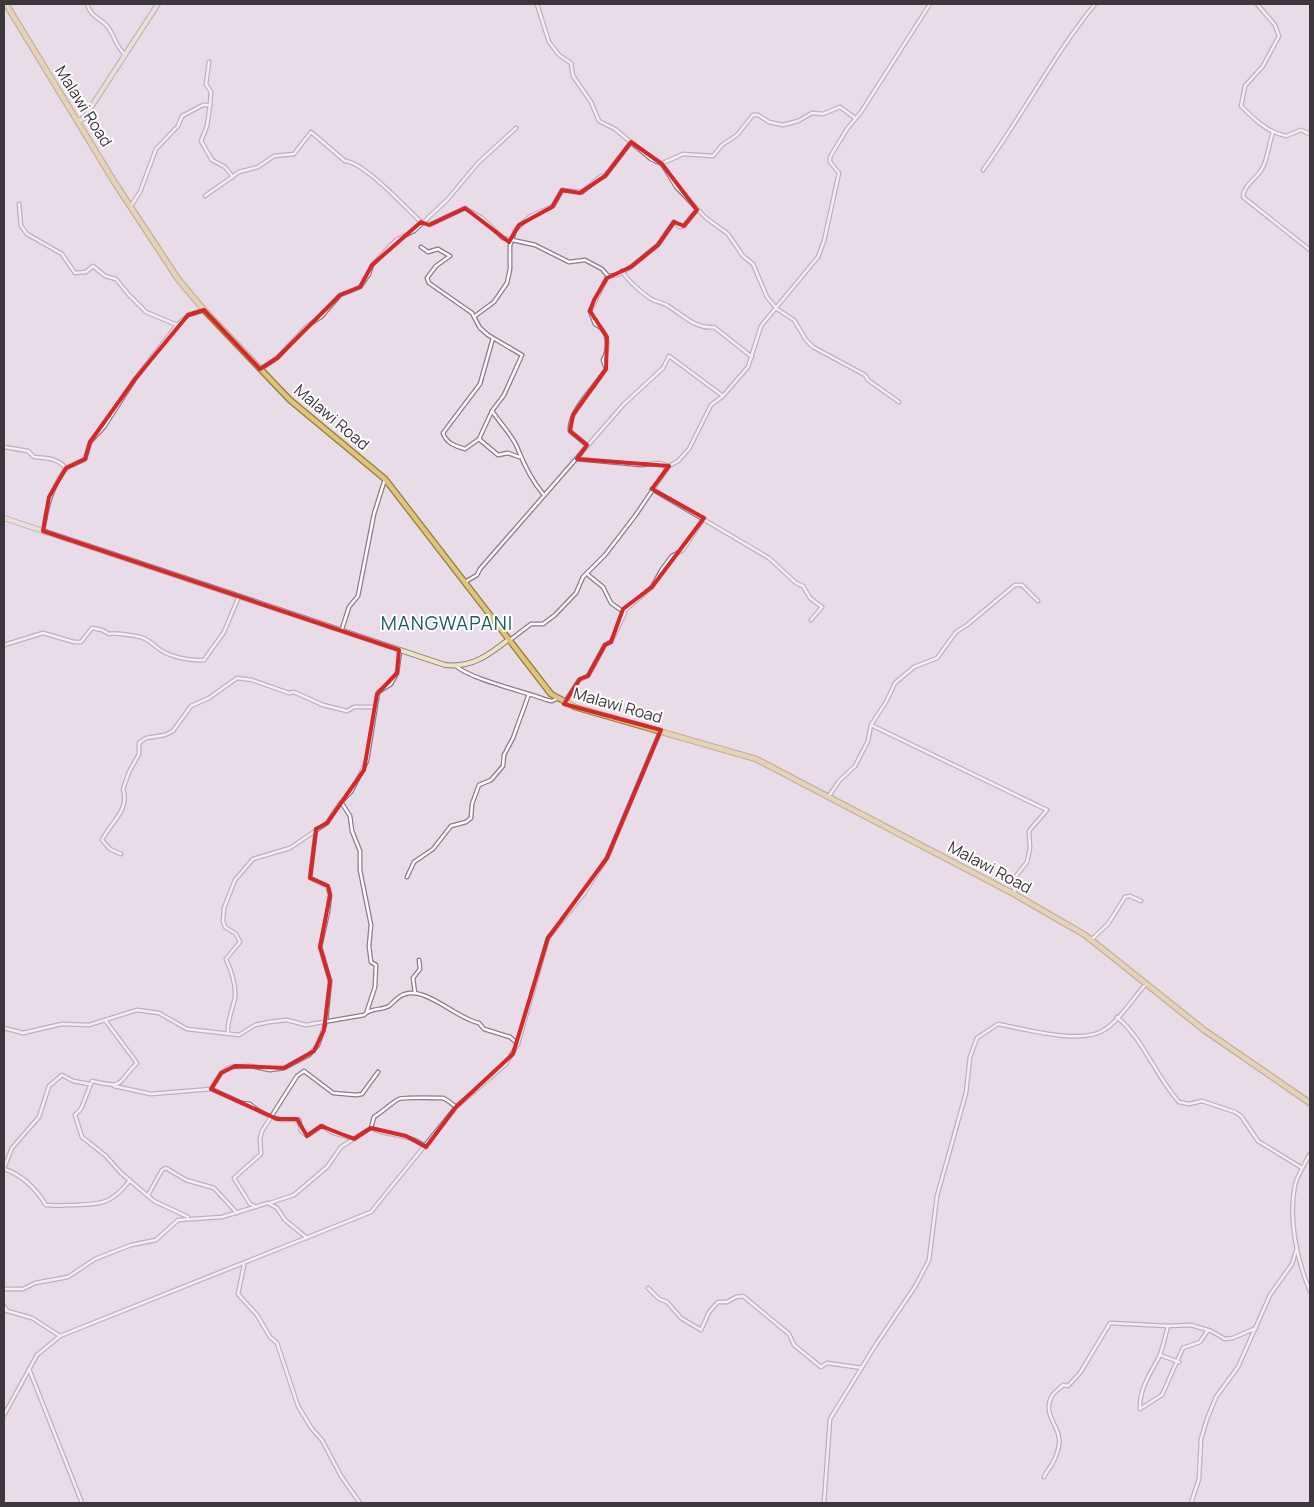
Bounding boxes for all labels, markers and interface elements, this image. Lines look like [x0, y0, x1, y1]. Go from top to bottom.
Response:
street label: Malawi Road [50, 61, 118, 151]
street label: Malawi Road [290, 379, 374, 455]
district label: MANGWAPANI [381, 610, 513, 636]
street label: Malawi Road [571, 682, 665, 728]
street label: Malawi Road [944, 836, 1036, 898]

